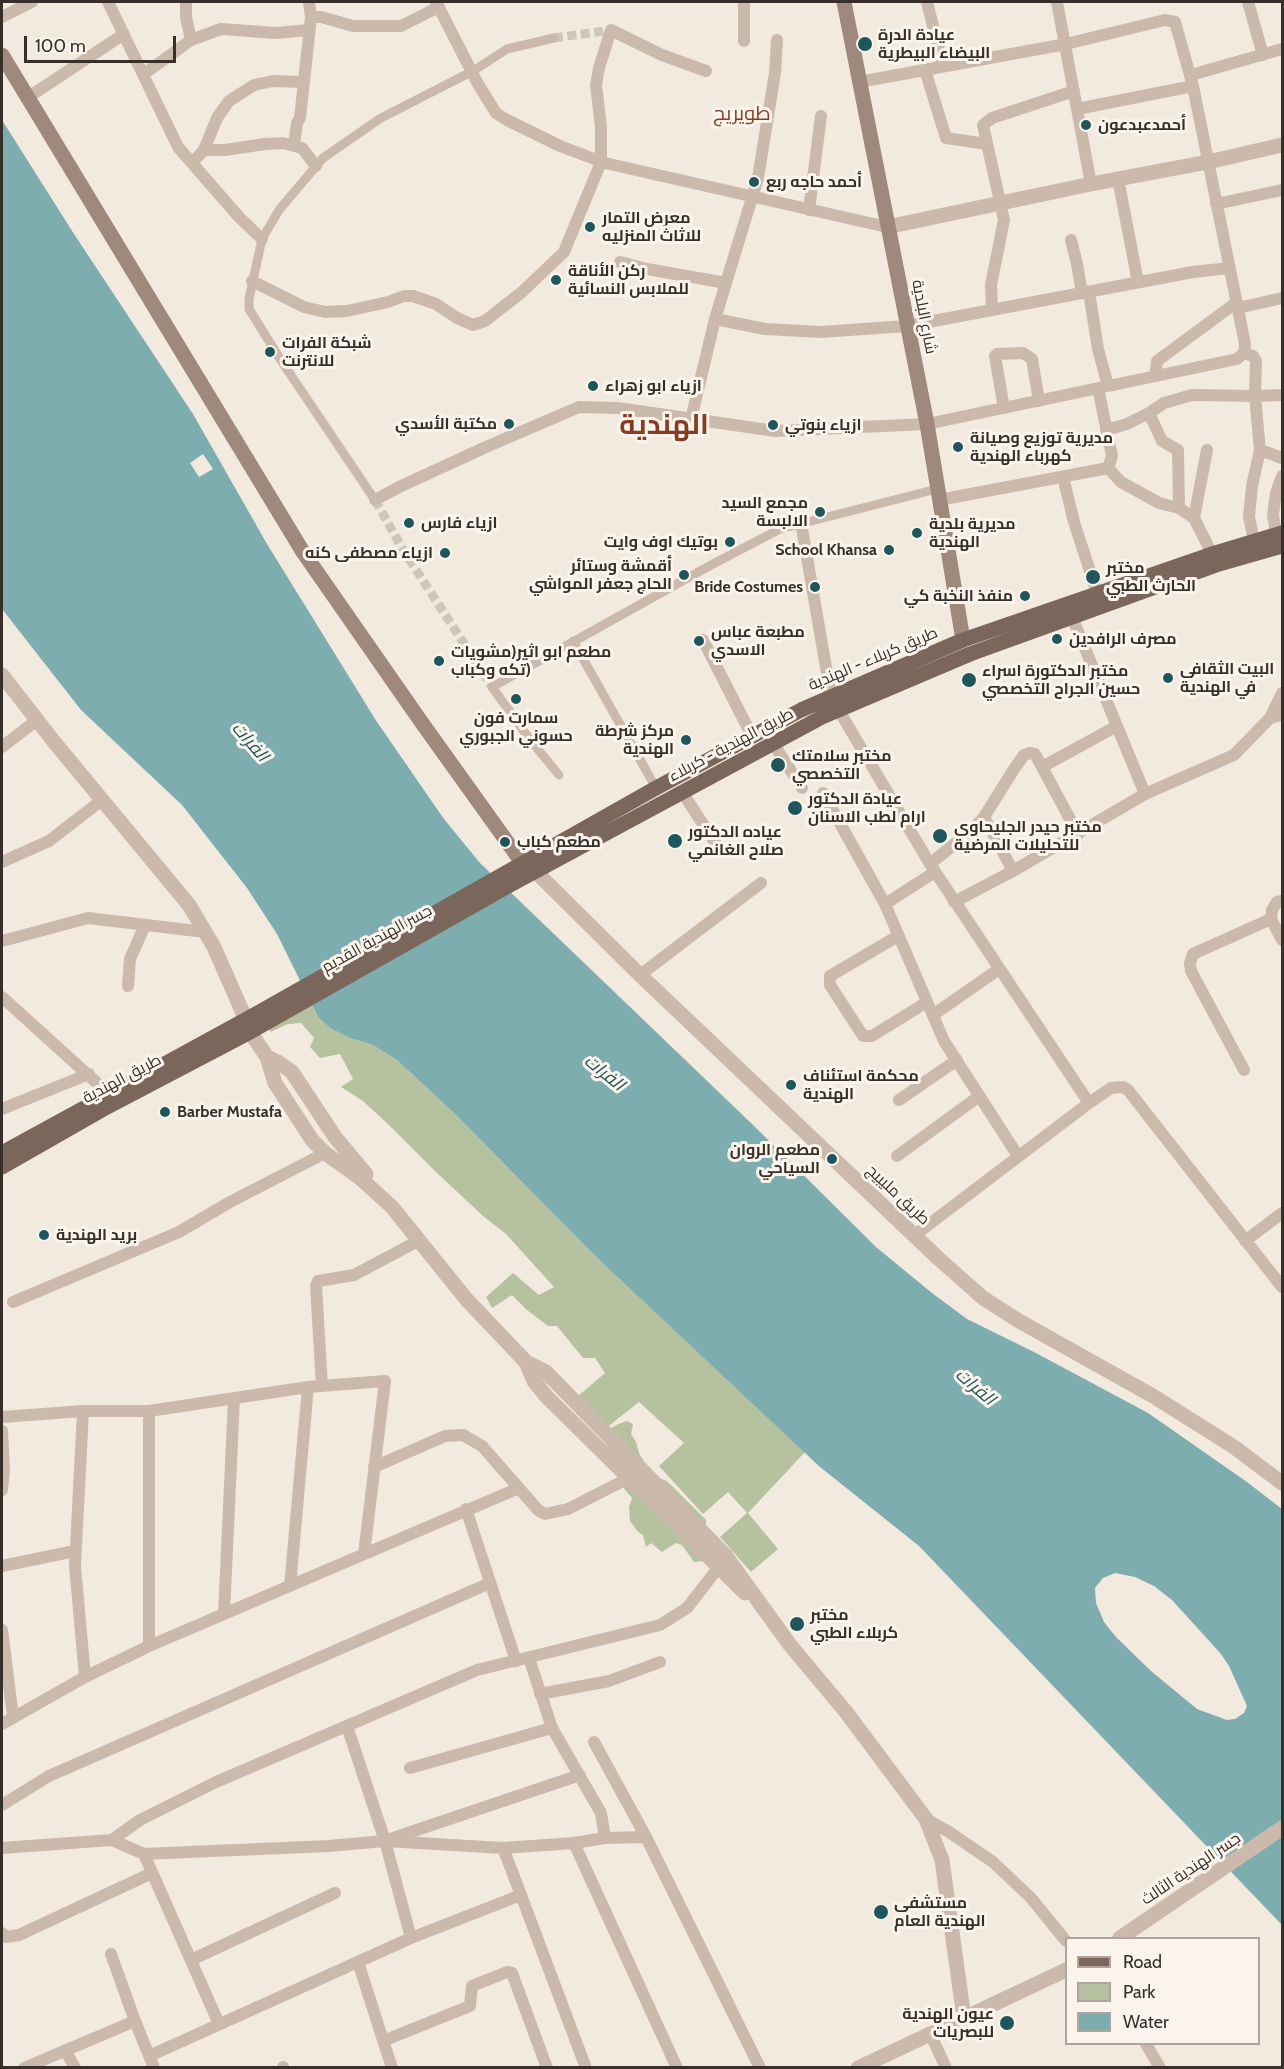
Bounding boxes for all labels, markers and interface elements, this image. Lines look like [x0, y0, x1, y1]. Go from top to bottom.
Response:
scale bar [27, 24, 178, 62]
place label: عيادة الدرة البيضاء البيطرية [878, 25, 990, 63]
text: 100 m [35, 35, 86, 57]
marker: عيادة الدرة البيضاء البيطرية [856, 35, 874, 53]
district label: طويريج [713, 102, 771, 126]
place label: أحمدعبدعون [1098, 115, 1186, 135]
marker: أحمدعبدعون [1079, 118, 1093, 132]
place label: أحمد حاجه ربع [766, 172, 862, 192]
marker: أحمد حاجه ربع [747, 175, 761, 189]
place label: معرض التمار للاثاث المنزليه [602, 208, 701, 246]
marker: معرض التمار للاثاث المنزليه [583, 220, 597, 234]
place label: ركن الأناقة للملابس النسائية [568, 261, 689, 299]
marker: ركن الأناقة للملابس النسائية [549, 273, 563, 287]
street label: شارع البلدية [907, 278, 941, 356]
place label: شبكة الفرات للانترنت [282, 333, 372, 371]
marker: شبكة الفرات للانترنت [263, 345, 277, 359]
place label: ازياء ابو زهراء [605, 376, 702, 396]
marker: ازياء ابو زهراء [586, 379, 600, 393]
district label: الهندية [619, 409, 709, 443]
place label: مكتبة الأسدي [395, 414, 497, 434]
place label: ازياء بنوتي [785, 415, 861, 435]
marker: مكتبة الأسدي [502, 417, 516, 431]
marker: ازياء بنوتي [766, 418, 780, 432]
place label: مديرية توزيع وصيانة كهرباء الهندية [970, 428, 1113, 466]
marker: مديرية توزيع وصيانة كهرباء الهندية [951, 440, 965, 454]
place label: مجمع السيد الالبسة [721, 493, 808, 531]
marker: مجمع السيد الالبسة [813, 505, 827, 519]
place label: ازياء فارس [421, 513, 497, 533]
place label: مديرية بلدية الهندية [929, 514, 1016, 552]
marker: ازياء فارس [402, 516, 416, 530]
marker: مديرية بلدية الهندية [910, 526, 924, 540]
place label: بوتيك اوف وايت [604, 532, 718, 552]
marker: بوتيك اوف وايت [723, 535, 737, 549]
place label: School Khansa [775, 540, 877, 560]
place label: ازياء مصطفى كنه [305, 543, 433, 563]
marker: School Khansa [882, 543, 896, 557]
marker: ازياء مصطفى كنه [438, 546, 452, 560]
place label: أقمشة وستائر الحاج جعفر المواشي [529, 556, 672, 594]
place label: مختبر الحارث الطبي [1106, 558, 1196, 596]
marker: أقمشة وستائر الحاج جعفر المواشي [677, 568, 691, 582]
marker: مختبر الحارث الطبي [1084, 568, 1102, 586]
place label: Bride Costumes [694, 577, 803, 597]
marker: Bride Costumes [808, 580, 822, 594]
place label: منفذ النخبة كي [904, 586, 1013, 606]
marker: منفذ النخبة كي [1018, 589, 1032, 603]
place label: مطبعة عباس الاسدي [711, 622, 805, 660]
street label: طريق كربلاء - الهندية [805, 623, 941, 695]
place label: مصرف الرافدين [1069, 629, 1176, 649]
marker: مصرف الرافدين [1050, 632, 1064, 646]
marker: مطبعة عباس الاسدي [692, 634, 706, 648]
place label: مطعم ابو اثير(مشويات تكه وكباب) [451, 642, 611, 680]
marker: مطعم ابو اثير(مشويات تكه وكباب) [432, 654, 446, 668]
place label: البيت الثقافي في الهندية [1180, 659, 1274, 697]
place label: مختبر الدكتورة اسراء حسين الجراح التخصصي [982, 661, 1140, 699]
marker: مختبر الدكتورة اسراء حسين الجراح التخصصي [960, 671, 978, 689]
marker: البيت الثقافي في الهندية [1161, 671, 1175, 685]
marker: سمارت فون حسوني الجبوري [509, 692, 523, 706]
street label: طريق الهندية - كربلاء [665, 704, 797, 786]
place label: سمارت فون حسوني الجبوري [459, 708, 573, 746]
water label: الفرات [227, 718, 273, 766]
place label: مركز شرطة الهندية [595, 721, 674, 759]
marker: مركز شرطة الهندية [679, 733, 693, 747]
place label: مختبر سلامتك التخصصي [792, 746, 892, 784]
marker: مختبر سلامتك التخصصي [769, 756, 787, 774]
place label: عيادة الدكتور ارام لطب الاسنان [808, 789, 926, 827]
marker: عيادة الدكتور ارام لطب الاسنان [786, 799, 804, 817]
place label: مختبر حيدر الجليحاوي للتحليلات المرضية [954, 817, 1102, 855]
place label: عياده الدكتور صلاح الغانمي [688, 822, 784, 860]
marker: مختبر حيدر الجليحاوي للتحليلات المرضية [931, 827, 949, 845]
place label: مطعم كباب [517, 832, 601, 852]
marker: عياده الدكتور صلاح الغانمي [666, 832, 684, 850]
marker: مطعم كباب [498, 835, 512, 849]
street label: جسر الهندية القديم [319, 901, 435, 977]
street label: طريق الهندية [79, 1050, 165, 1108]
water label: الفرات [579, 1050, 629, 1096]
place label: محكمة استئناف الهندية [803, 1066, 919, 1104]
marker: محكمة استئناف الهندية [784, 1078, 798, 1092]
place label: Barber Mustafa [177, 1102, 282, 1122]
marker: Barber Mustafa [158, 1105, 172, 1119]
place label: مطعم الروان السياحي [730, 1140, 820, 1178]
marker: مطعم الروان السياحي [825, 1152, 839, 1166]
street label: طريق مليبيج [862, 1161, 934, 1229]
place label: بريد الهندية [56, 1225, 137, 1245]
marker: بريد الهندية [37, 1228, 51, 1242]
water label: الفرات [951, 1364, 999, 1410]
place label: مختبر كربلاء الطبي [810, 1605, 898, 1643]
marker: مختبر كربلاء الطبي [788, 1615, 806, 1633]
street label: جسر الهندية الثالث [1138, 1829, 1244, 1909]
place label: مستشفى الهندية العام [894, 1893, 986, 1931]
marker: مستشفى الهندية العام [872, 1903, 890, 1921]
legend [1065, 1937, 1260, 2045]
text: Road [1123, 1951, 1162, 1973]
text: Park [1123, 1981, 1155, 2003]
place label: عيون الهندية للبصريات [902, 2004, 994, 2042]
text: Water [1123, 2011, 1169, 2033]
marker: عيون الهندية للبصريات [998, 2014, 1016, 2032]

